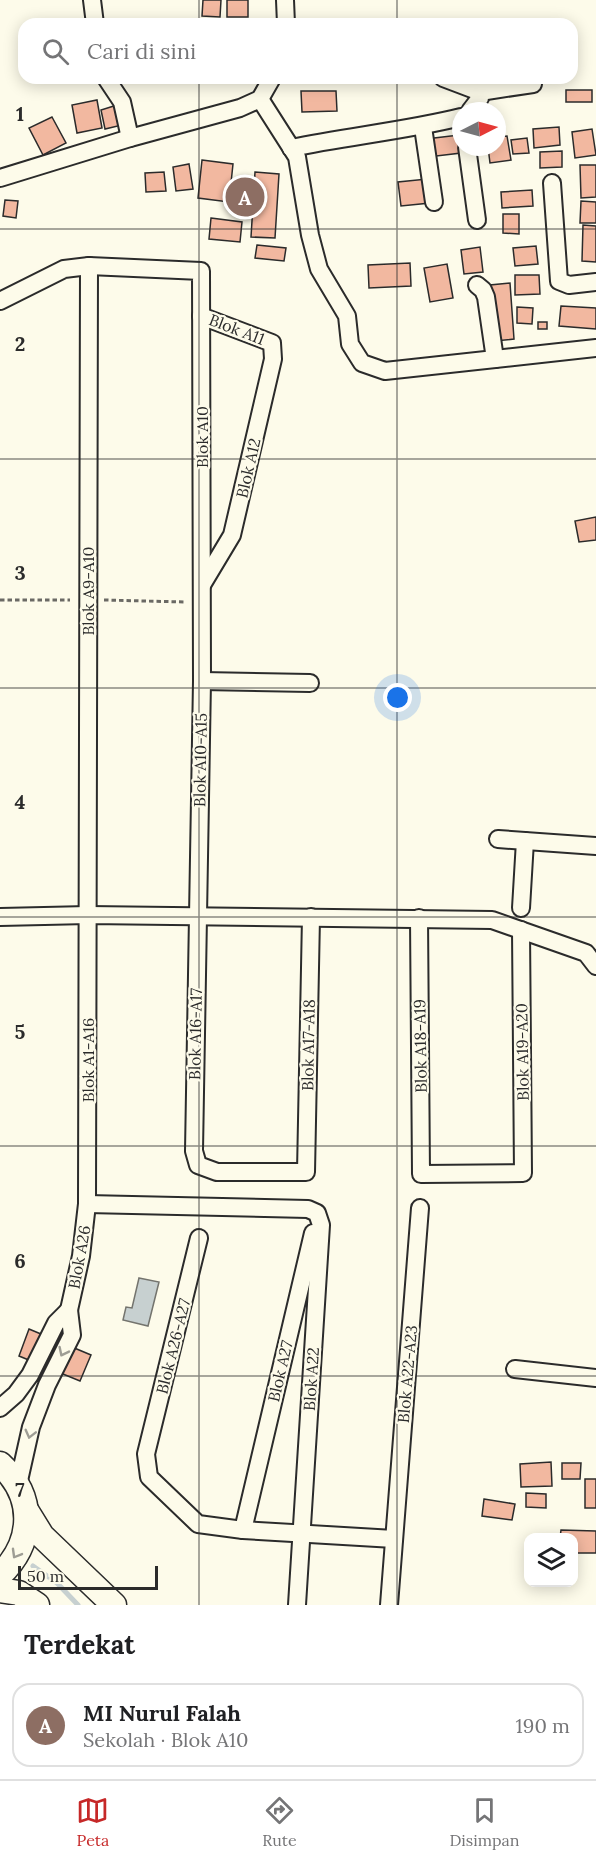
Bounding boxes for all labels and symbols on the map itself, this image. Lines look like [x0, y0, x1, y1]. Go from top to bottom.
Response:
text: 1 [16, 101, 24, 126]
north arrow [452, 102, 506, 156]
pin: A [226, 174, 264, 220]
street label: Blok A11 [206, 309, 268, 349]
text: 2 [15, 331, 25, 356]
street label: Blok A10 [192, 406, 212, 468]
street label: Blok A12 [231, 436, 265, 500]
street label: Blok A9-A10 [78, 547, 98, 635]
text: 3 [14, 560, 26, 585]
your location [383, 683, 412, 712]
street label: Blok A10-A15 [189, 713, 211, 807]
text: 4 [15, 789, 26, 814]
street label: Blok A16-A17 [184, 987, 206, 1080]
street label: Blok A17-A18 [297, 999, 319, 1091]
street label: Blok A18-A19 [409, 999, 431, 1093]
street label: Blok A19-A20 [511, 1003, 533, 1101]
street label: Blok A1-A16 [78, 1018, 98, 1102]
text: 5 [15, 1019, 26, 1044]
street label: Blok A26 [64, 1224, 94, 1290]
text: 6 [14, 1248, 26, 1273]
street label: Blok A26-A27 [151, 1296, 195, 1396]
street label: Blok A22-A23 [393, 1324, 421, 1424]
street label: Blok A27 [263, 1338, 297, 1404]
one-way arrow [59, 1346, 71, 1357]
street label: Blok A22 [299, 1347, 323, 1411]
one-way arrow [24, 1429, 37, 1439]
text: 7 [15, 1477, 25, 1502]
one-way arrow [12, 1548, 23, 1558]
scale bar [18, 1563, 158, 1590]

